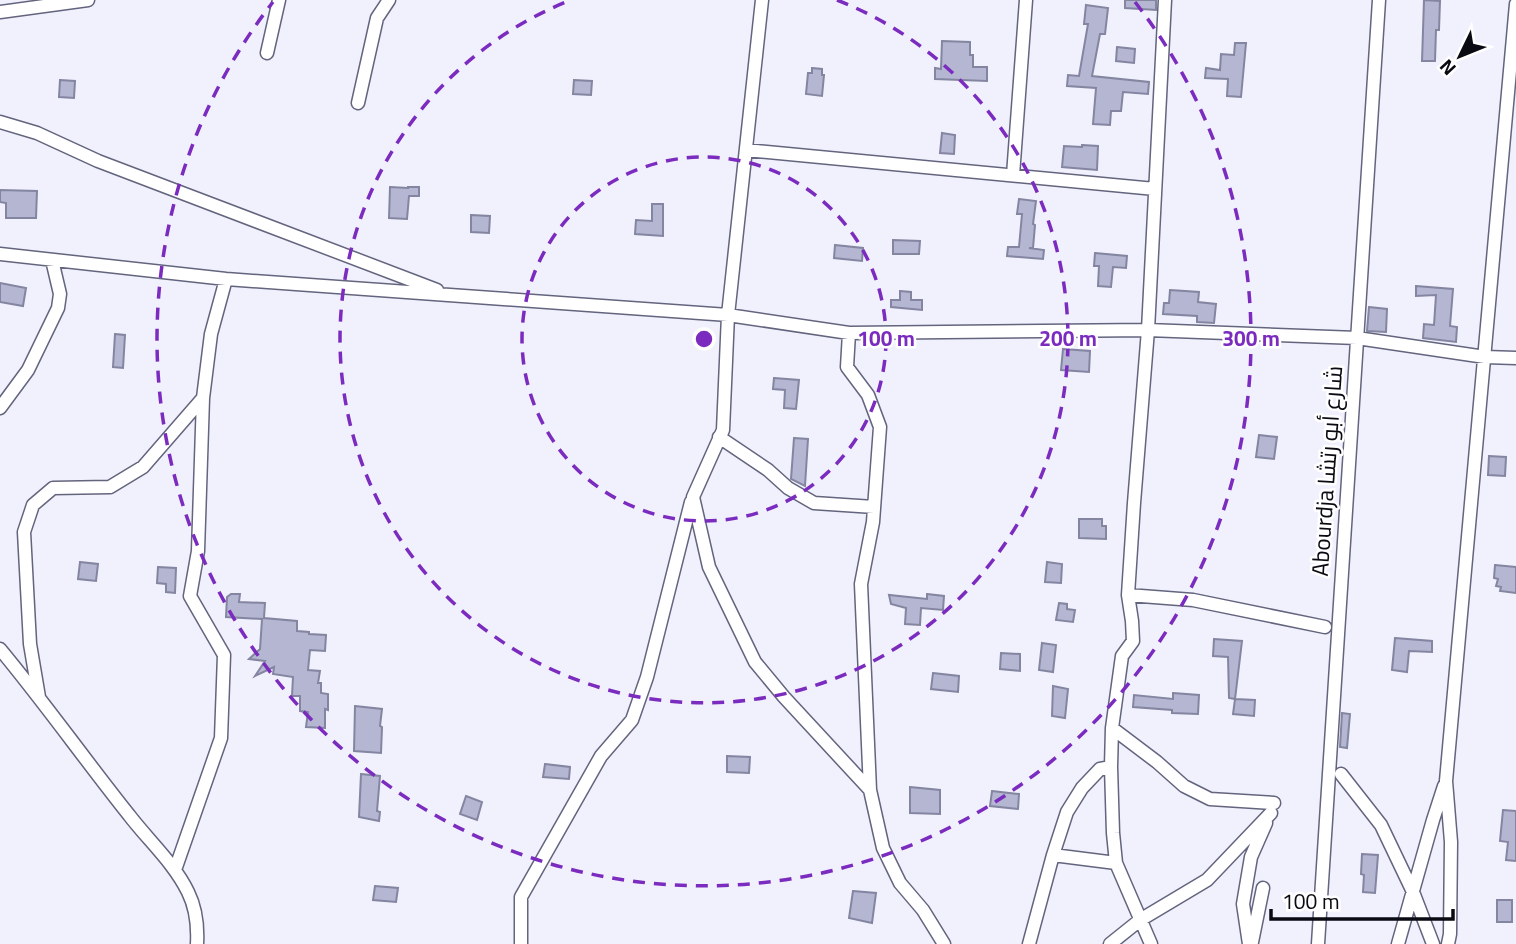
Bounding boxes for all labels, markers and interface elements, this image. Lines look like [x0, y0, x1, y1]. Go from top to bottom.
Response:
north arrow [1425, 21, 1495, 91]
text: N [1430, 51, 1465, 85]
text: 100 m [857, 319, 915, 358]
text: 200 m [1039, 319, 1097, 358]
text: 300 m [1222, 319, 1280, 358]
centre of rings [692, 327, 716, 351]
street label: Abourdja شارع أبو رتشا [1298, 364, 1355, 578]
scale bar [1271, 878, 1453, 922]
text: 100 m [1282, 882, 1339, 921]

